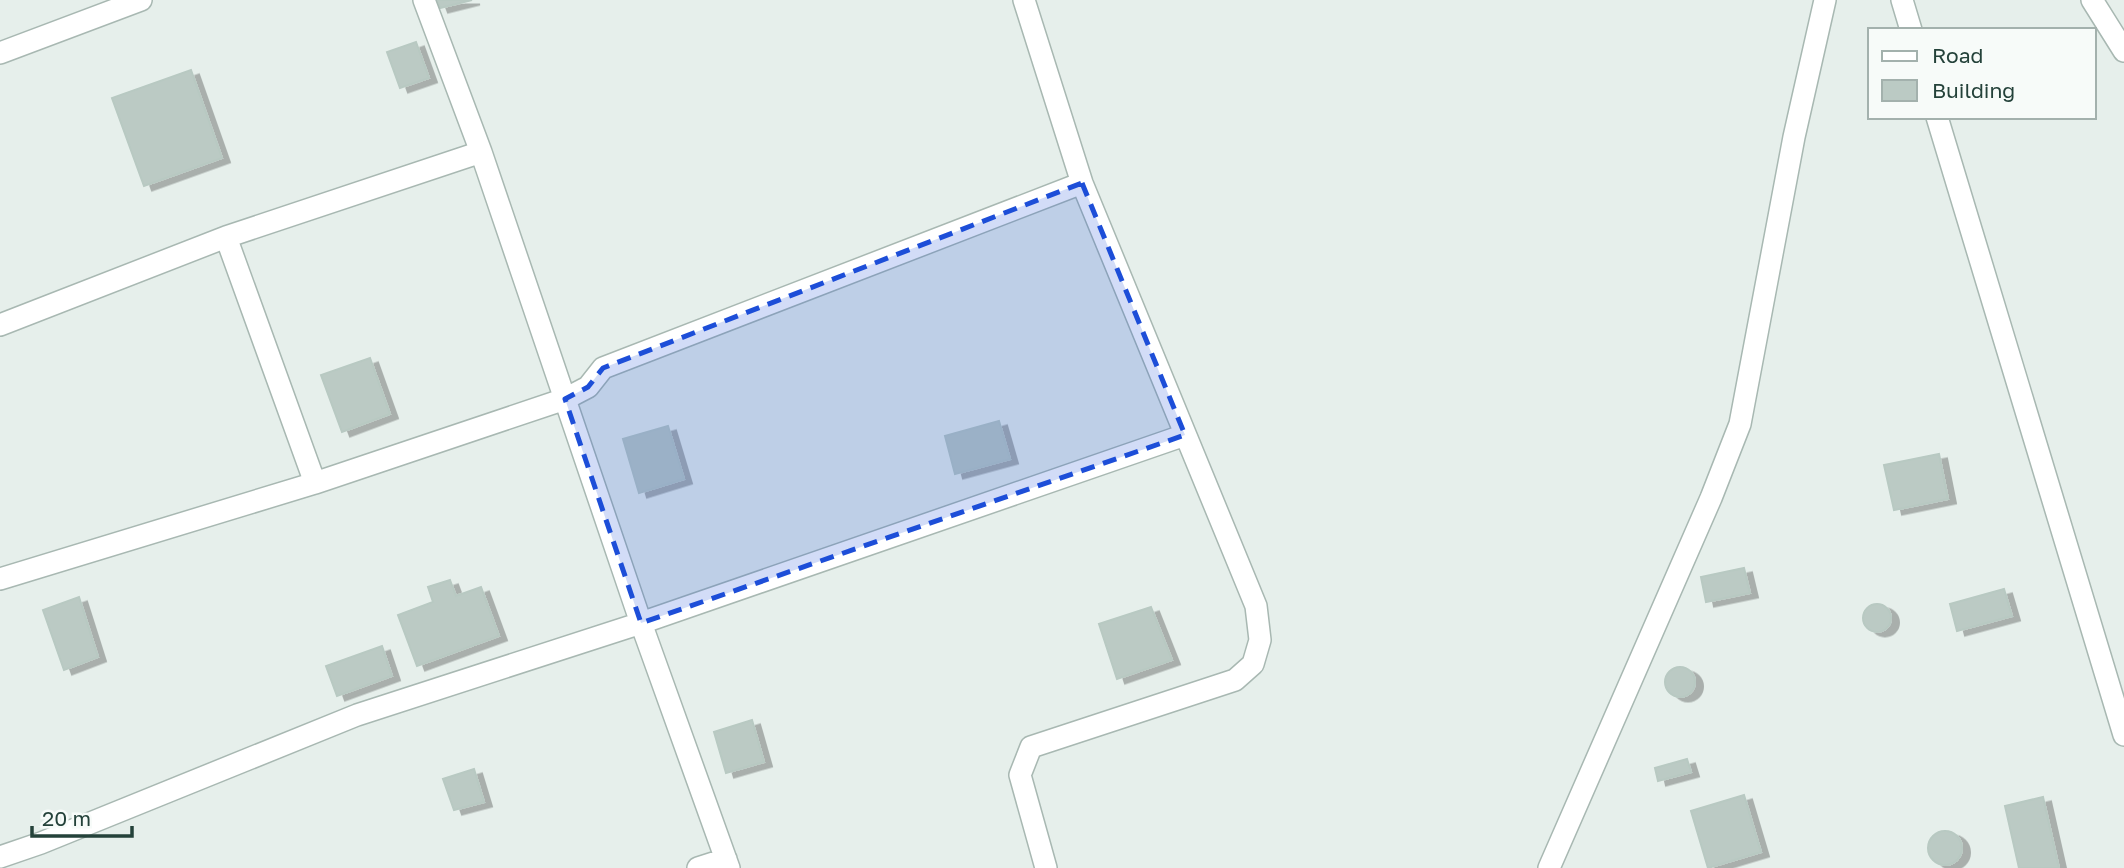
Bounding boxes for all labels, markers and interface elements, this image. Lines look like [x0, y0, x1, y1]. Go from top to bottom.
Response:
legend [1868, 28, 2096, 119]
text: Road [1932, 42, 1983, 68]
text: Building [1932, 77, 2015, 103]
scale bar [32, 794, 131, 838]
text: 20 m [42, 805, 91, 831]

